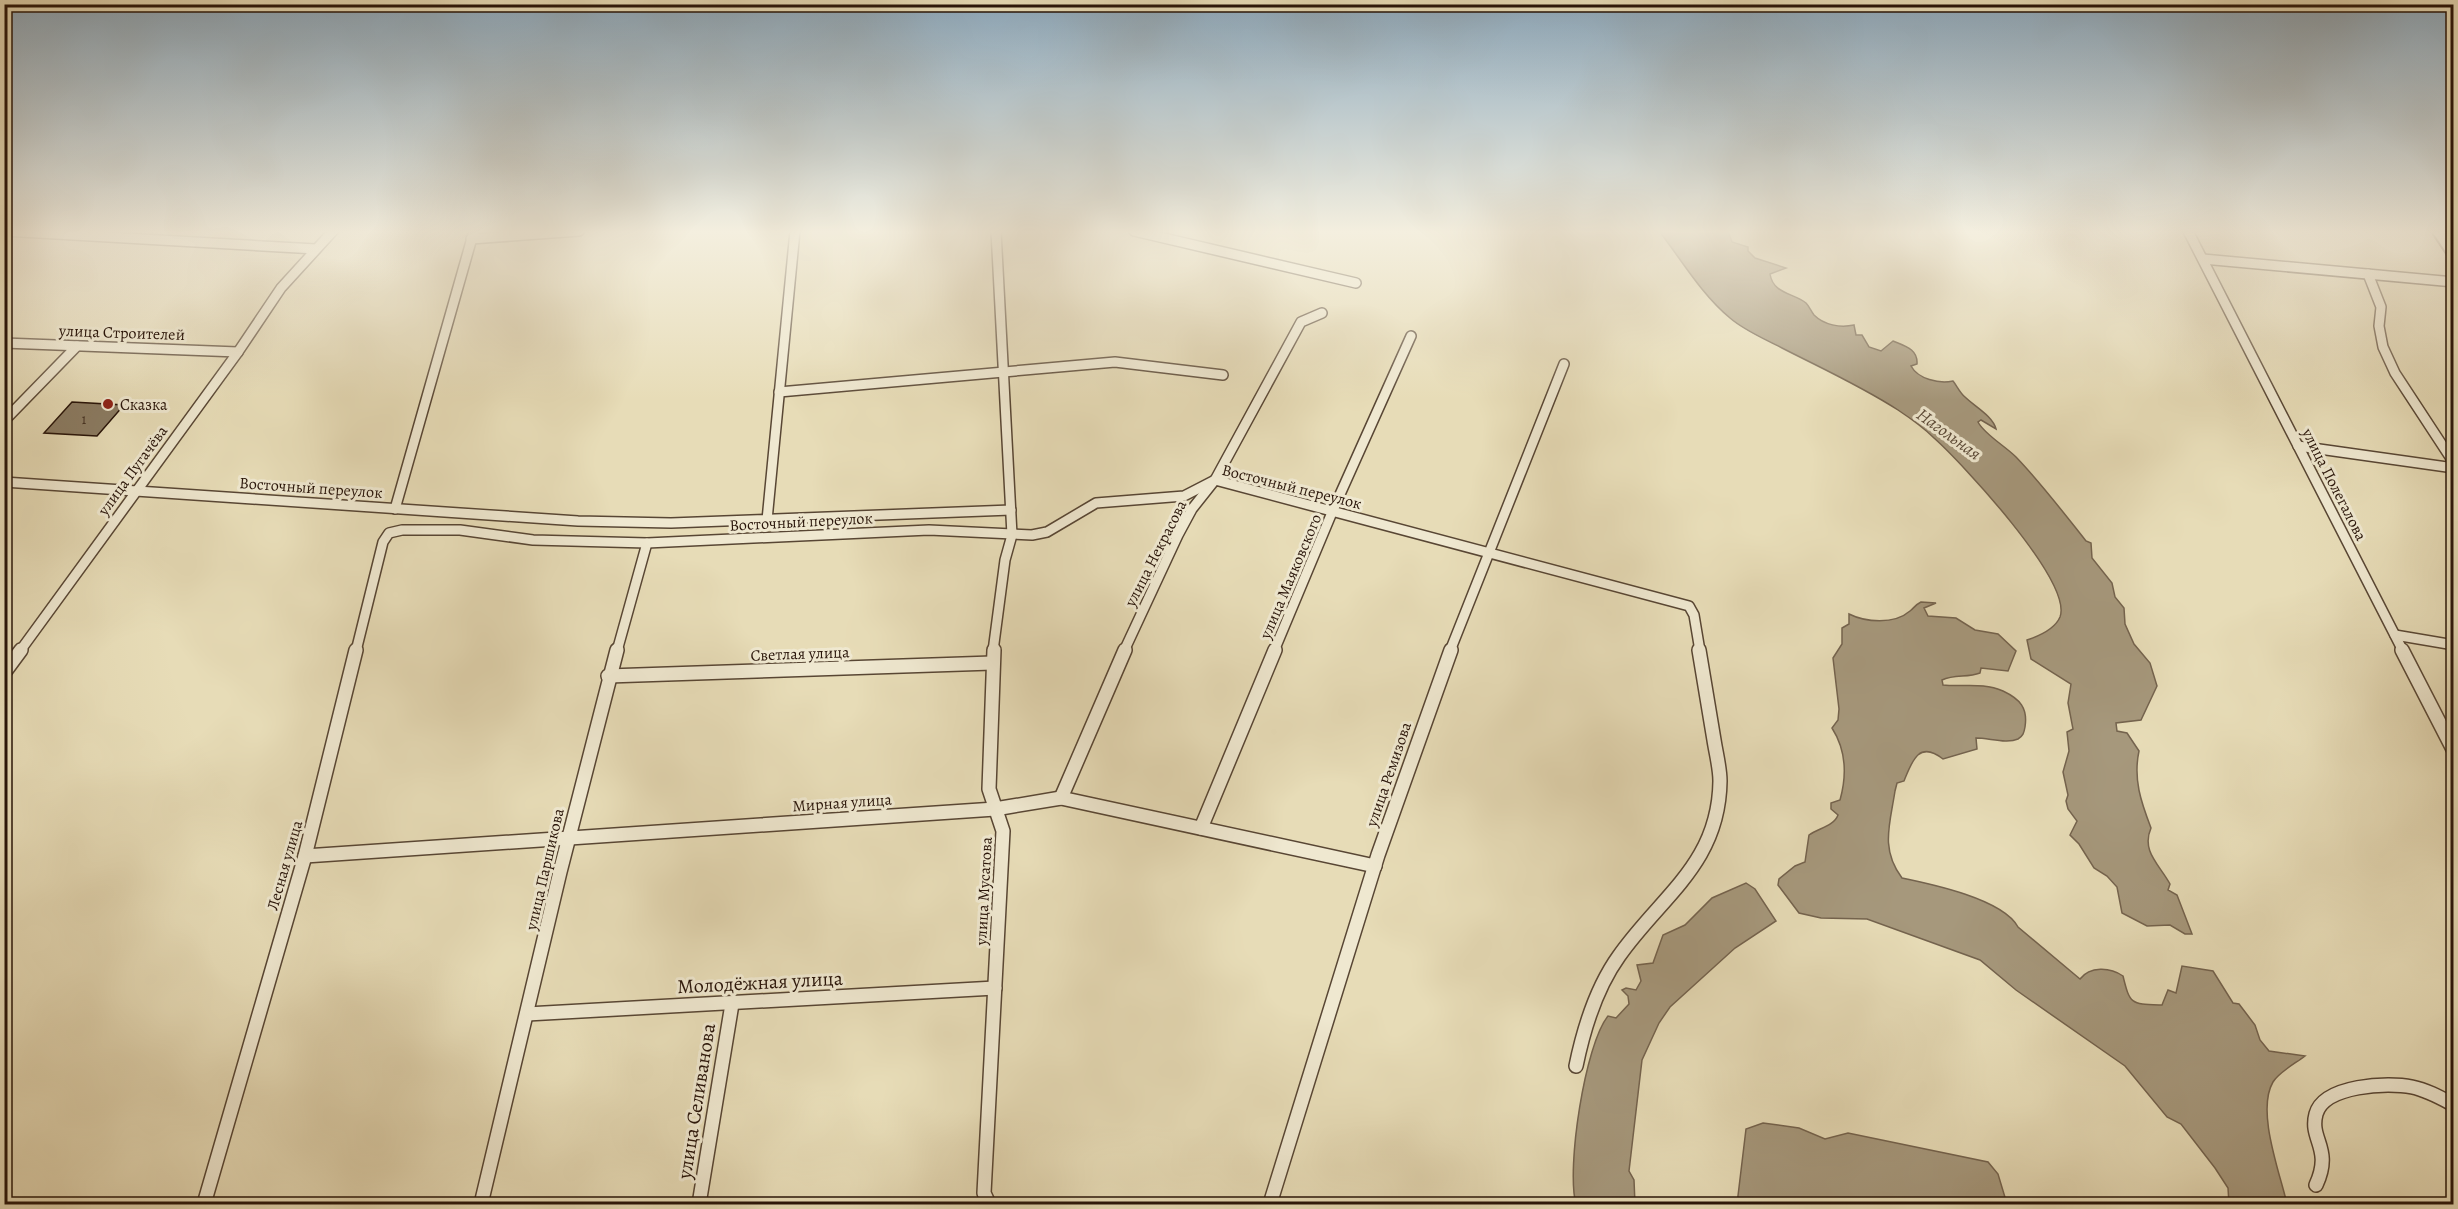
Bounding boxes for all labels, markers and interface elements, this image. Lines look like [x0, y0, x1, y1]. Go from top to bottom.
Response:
street label: улица Строителей [58, 320, 185, 346]
place label: Сказка [120, 394, 168, 416]
marker: Сказка [101, 397, 115, 411]
water label: Нагольная [1912, 402, 1986, 466]
house number: 1 [82, 410, 87, 429]
street label: улица Пугачёва [92, 421, 173, 521]
street label: улица Полегалова [2296, 424, 2372, 545]
street label: Восточный переулок [1219, 459, 1364, 515]
street label: Восточный переулок [239, 472, 383, 504]
street label: улица Некрасова [1119, 496, 1193, 611]
street label: Восточный переулок [729, 507, 873, 537]
street label: улица Маяковского [1254, 510, 1327, 643]
street label: Светлая улица [750, 641, 850, 667]
street label: улица Ремизова [1360, 718, 1417, 831]
street label: Мирная улица [792, 789, 893, 817]
street label: улица Паршикова [520, 806, 570, 933]
street label: Лесная улица [262, 817, 308, 913]
street label: улица Мусатова [970, 836, 998, 947]
street label: Молодёжная улица [677, 965, 844, 1000]
street label: улица Селиванова [671, 1021, 722, 1182]

